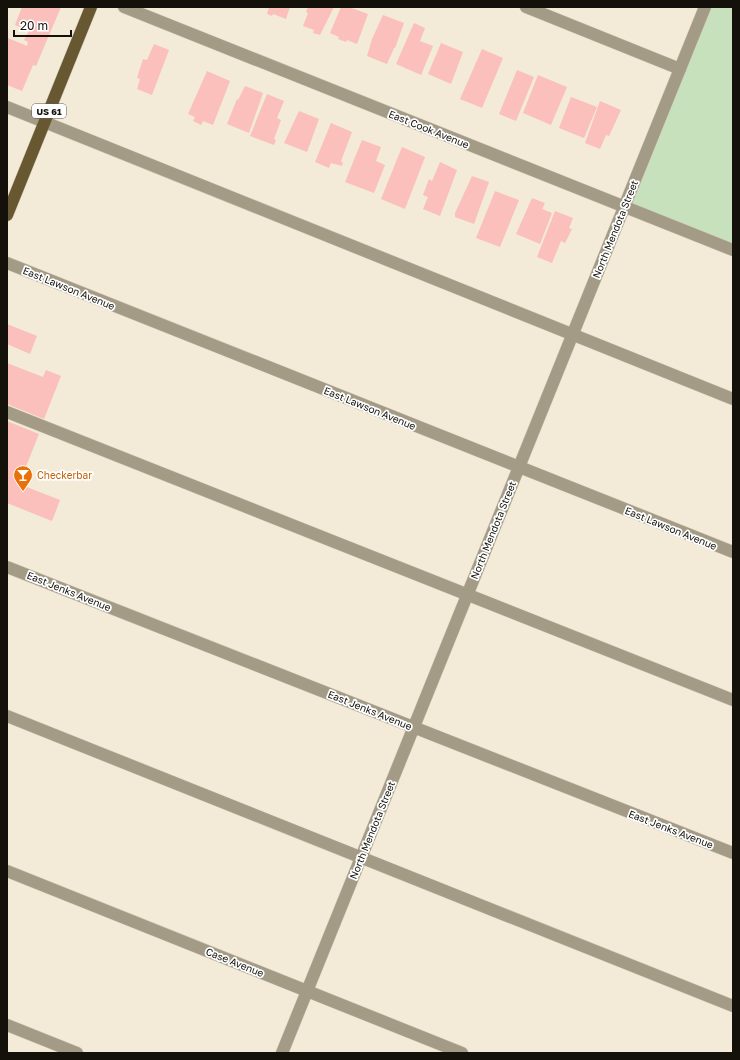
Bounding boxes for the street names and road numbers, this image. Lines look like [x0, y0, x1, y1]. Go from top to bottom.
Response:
road number: US 61 [32, 104, 66, 118]
street label: East Cook Avenue [387, 107, 471, 151]
street label: North Mendota Street [590, 178, 640, 280]
street label: East Lawson Avenue [21, 264, 117, 312]
street label: East Lawson Avenue [322, 384, 418, 432]
street label: North Mendota Street [468, 479, 518, 581]
street label: East Lawson Avenue [623, 504, 719, 552]
street label: East Jenks Avenue [25, 569, 113, 613]
street label: East Jenks Avenue [326, 688, 414, 732]
street label: North Mendota Street [347, 779, 397, 881]
street label: East Jenks Avenue [627, 807, 715, 851]
street label: Case Avenue [204, 945, 266, 979]

